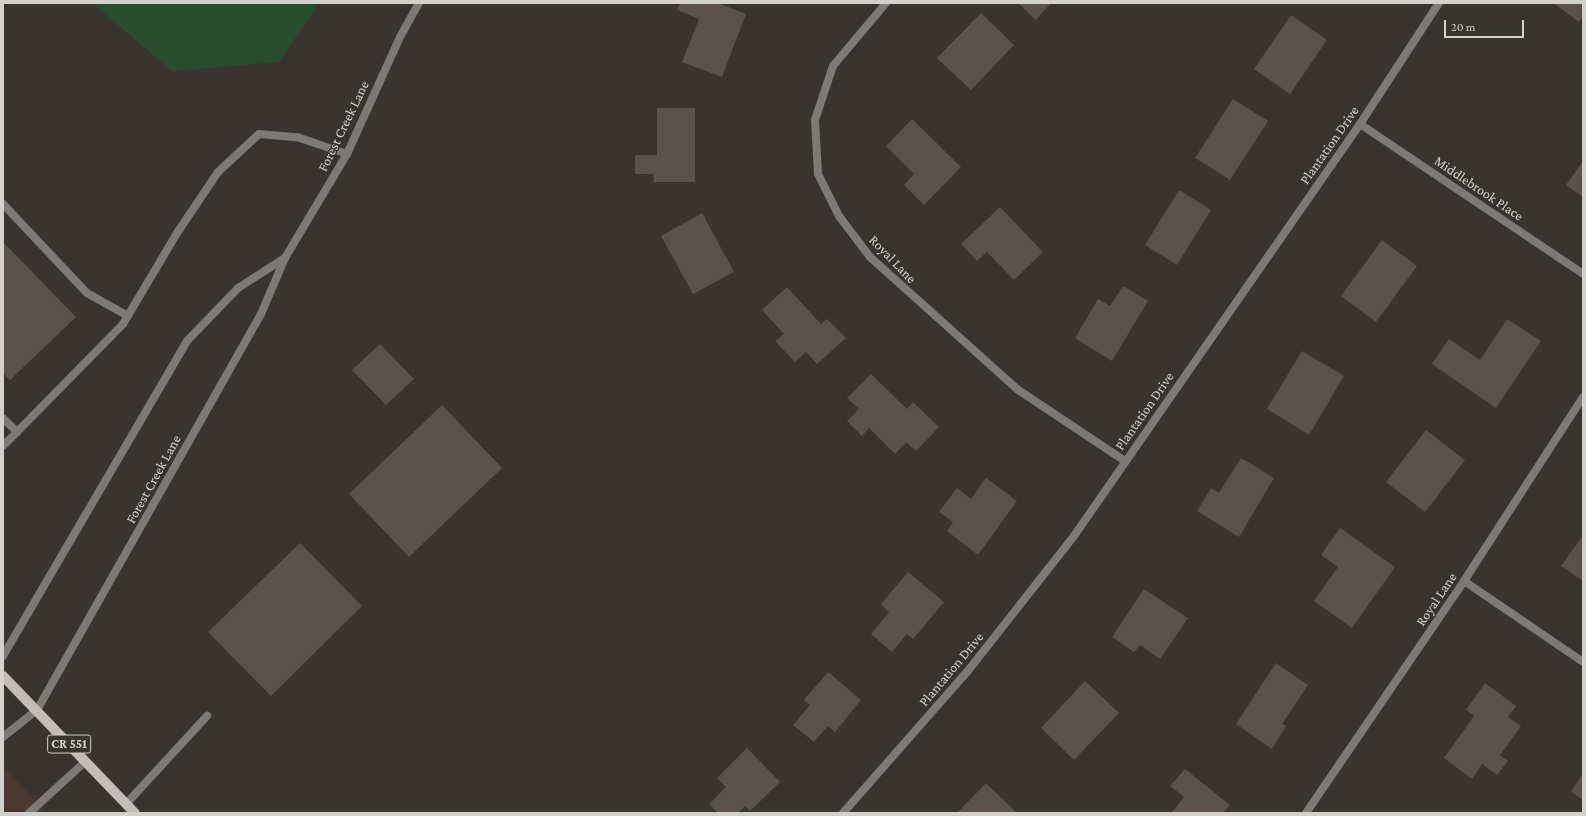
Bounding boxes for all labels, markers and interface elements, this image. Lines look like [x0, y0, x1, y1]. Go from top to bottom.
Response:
scale bar [1446, 12, 1526, 38]
text: 20 m [1451, 20, 1475, 34]
street label: Forest Creek Lane [314, 78, 372, 174]
street label: Plantation Drive [1296, 103, 1362, 187]
street label: Middlebrook Place [1431, 152, 1527, 224]
street label: Royal Lane [866, 231, 920, 287]
street label: Plantation Drive [1111, 369, 1177, 453]
street label: Forest Creek Lane [122, 432, 184, 526]
street label: Royal Lane [1412, 569, 1460, 629]
street label: Plantation Drive [915, 629, 987, 709]
road number: CR 551 [47, 733, 91, 755]

